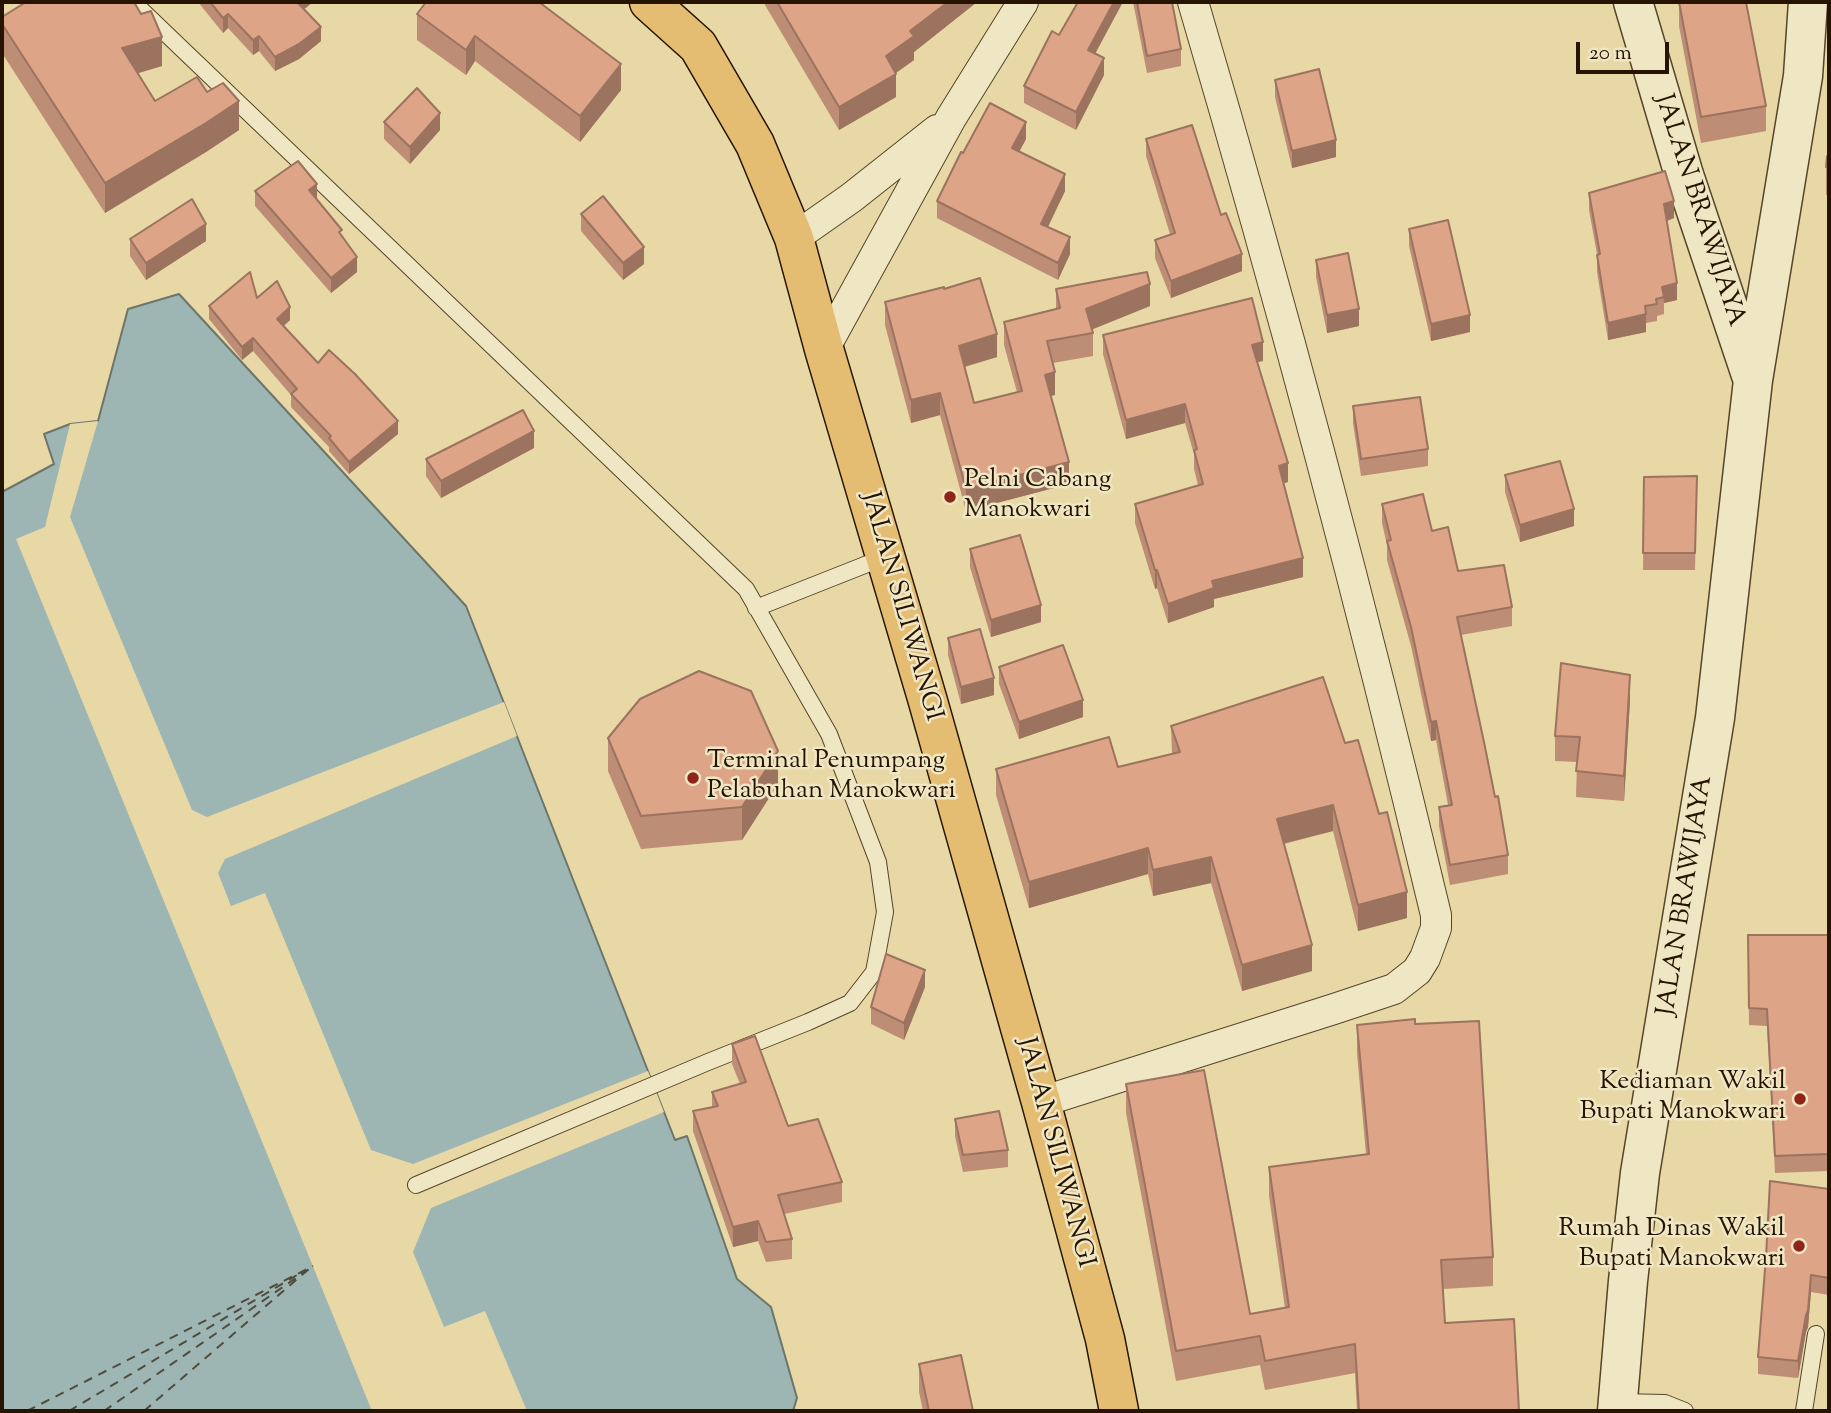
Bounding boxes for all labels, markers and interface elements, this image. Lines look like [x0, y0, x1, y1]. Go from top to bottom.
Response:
scale bar [1579, 28, 1672, 72]
text: 20 m [1589, 39, 1632, 69]
street label: JALAN BRAWIJAYA [1646, 91, 1750, 331]
place label: Pelni Cabang Manokwari [964, 466, 1111, 528]
street label: JALAN SILIWANGI [852, 489, 948, 725]
marker: Pelni Cabang Manokwari [942, 489, 958, 505]
place label: Terminal Penumpang Pelabuhan Manokwari [707, 747, 956, 808]
marker: Terminal Penumpang Pelabuhan Manokwari [685, 770, 701, 786]
street label: JALAN BRAWIJAYA [1653, 774, 1721, 1018]
street label: JALAN SILIWANGI [1008, 1035, 1100, 1271]
place label: Kediaman Wakil Bupati Manokwari [1580, 1068, 1786, 1130]
marker: Kediaman Wakil Bupati Manokwari [1792, 1091, 1808, 1107]
place label: Rumah Dinas Wakil Bupati Manokwari [1559, 1215, 1785, 1276]
marker: Rumah Dinas Wakil Bupati Manokwari [1791, 1238, 1807, 1254]

